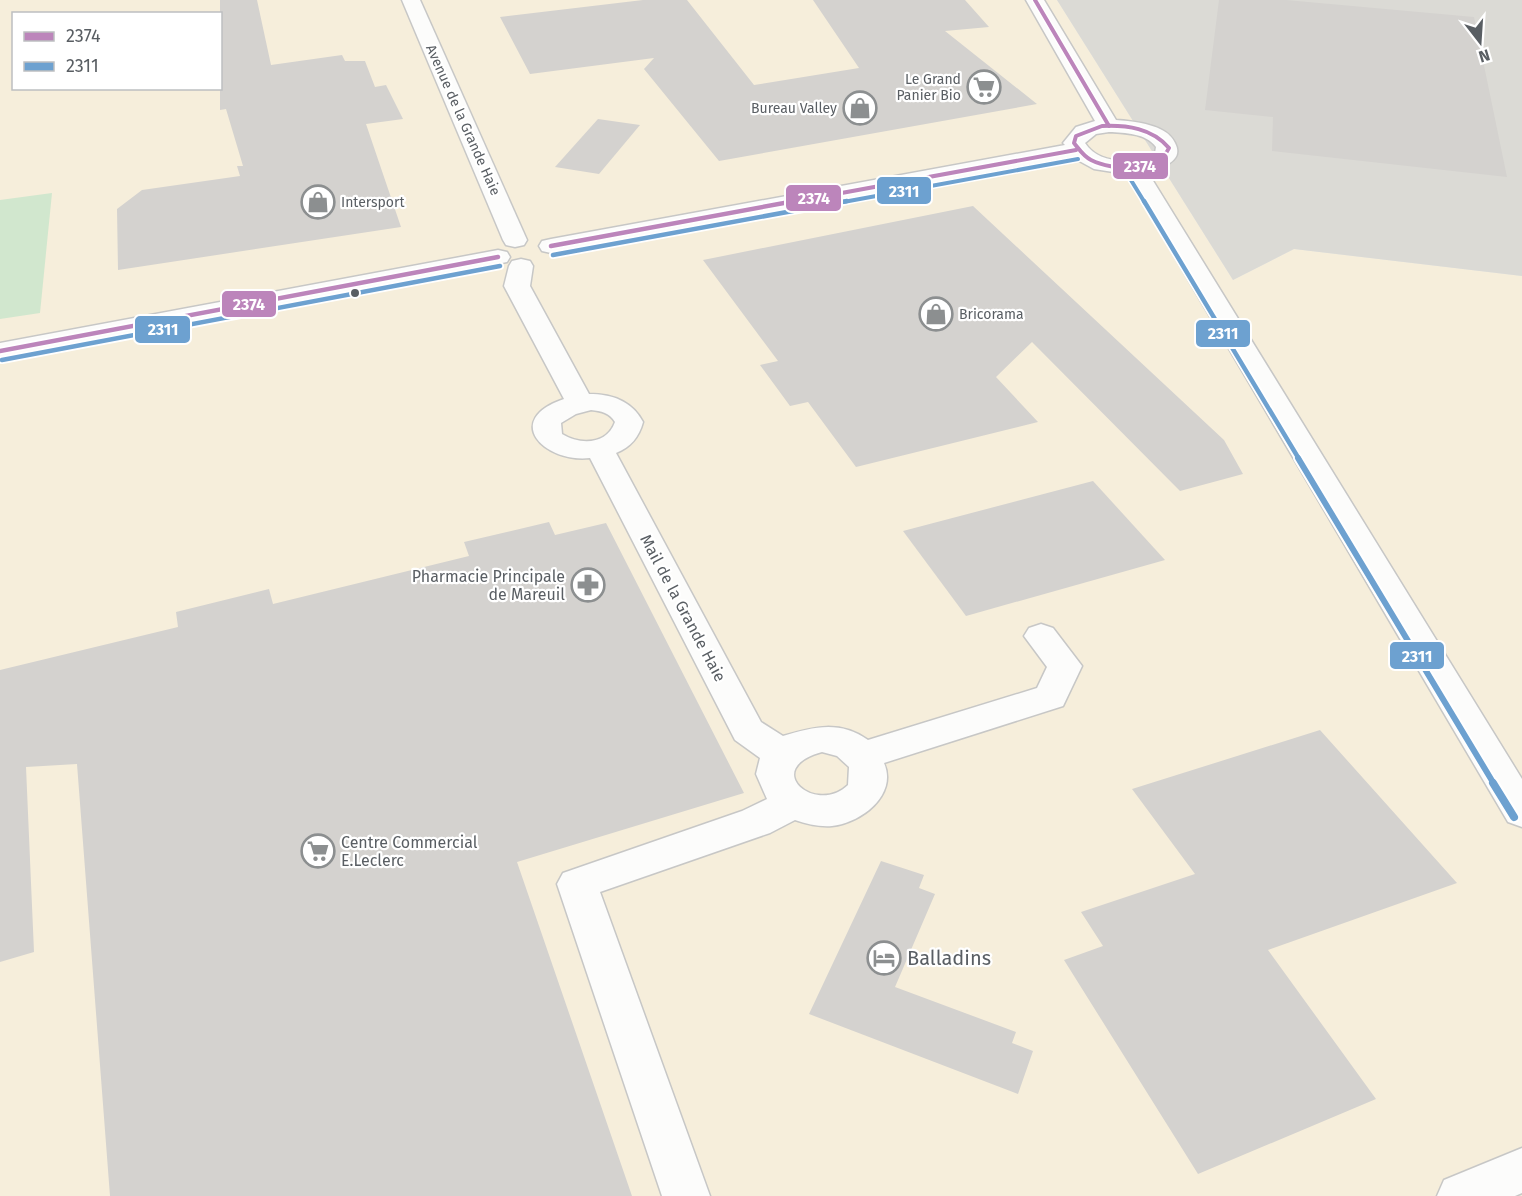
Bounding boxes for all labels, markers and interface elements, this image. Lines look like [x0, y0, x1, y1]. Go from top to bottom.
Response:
legend [12, 12, 222, 90]
north arrow [1450, 12, 1510, 72]
text: 2374 [66, 25, 101, 47]
street label: Avenue de la Grande Haie [422, 42, 504, 198]
text: N [1476, 45, 1492, 67]
text: 2311 [66, 55, 99, 77]
supermarket icon: Le Grand Panier Bio [966, 69, 1002, 105]
place label: Le Grand Panier Bio [896, 71, 961, 104]
shop icon: Bureau Valley [842, 90, 878, 126]
place label: Bureau Valley [751, 100, 837, 117]
line badge: 2374 [1112, 152, 1169, 180]
text: 2374 [1124, 157, 1156, 176]
line badge: 2311 [876, 176, 932, 205]
text: 2311 [889, 182, 919, 201]
shop icon: Intersport [300, 184, 336, 220]
line badge: 2374 [785, 184, 842, 212]
text: 2374 [798, 189, 830, 208]
place label: Intersport [341, 194, 405, 211]
unlabelled marker [349, 287, 361, 299]
line badge: 2374 [221, 290, 277, 318]
text: 2374 [233, 295, 265, 314]
shop icon: Bricorama [918, 296, 954, 332]
place label: Bricorama [959, 306, 1024, 323]
line badge: 2311 [134, 315, 191, 344]
line badge: 2311 [1195, 319, 1251, 348]
text: 2311 [148, 320, 178, 339]
text: 2311 [1208, 324, 1238, 343]
street label: Mail de la Grande Haie [636, 531, 730, 685]
place label: Pharmacie Principale de Mareuil [412, 567, 565, 604]
pharmacy icon: Pharmacie Principale de Mareuil [570, 567, 606, 603]
line badge: 2311 [1389, 641, 1445, 670]
text: 2311 [1402, 647, 1432, 666]
supermarket icon: Centre Commercial E.Leclerc [300, 833, 336, 869]
place label: Centre Commercial E.Leclerc [341, 833, 478, 870]
hotel icon: Balladins [866, 940, 902, 976]
place label: Balladins [907, 946, 991, 970]

